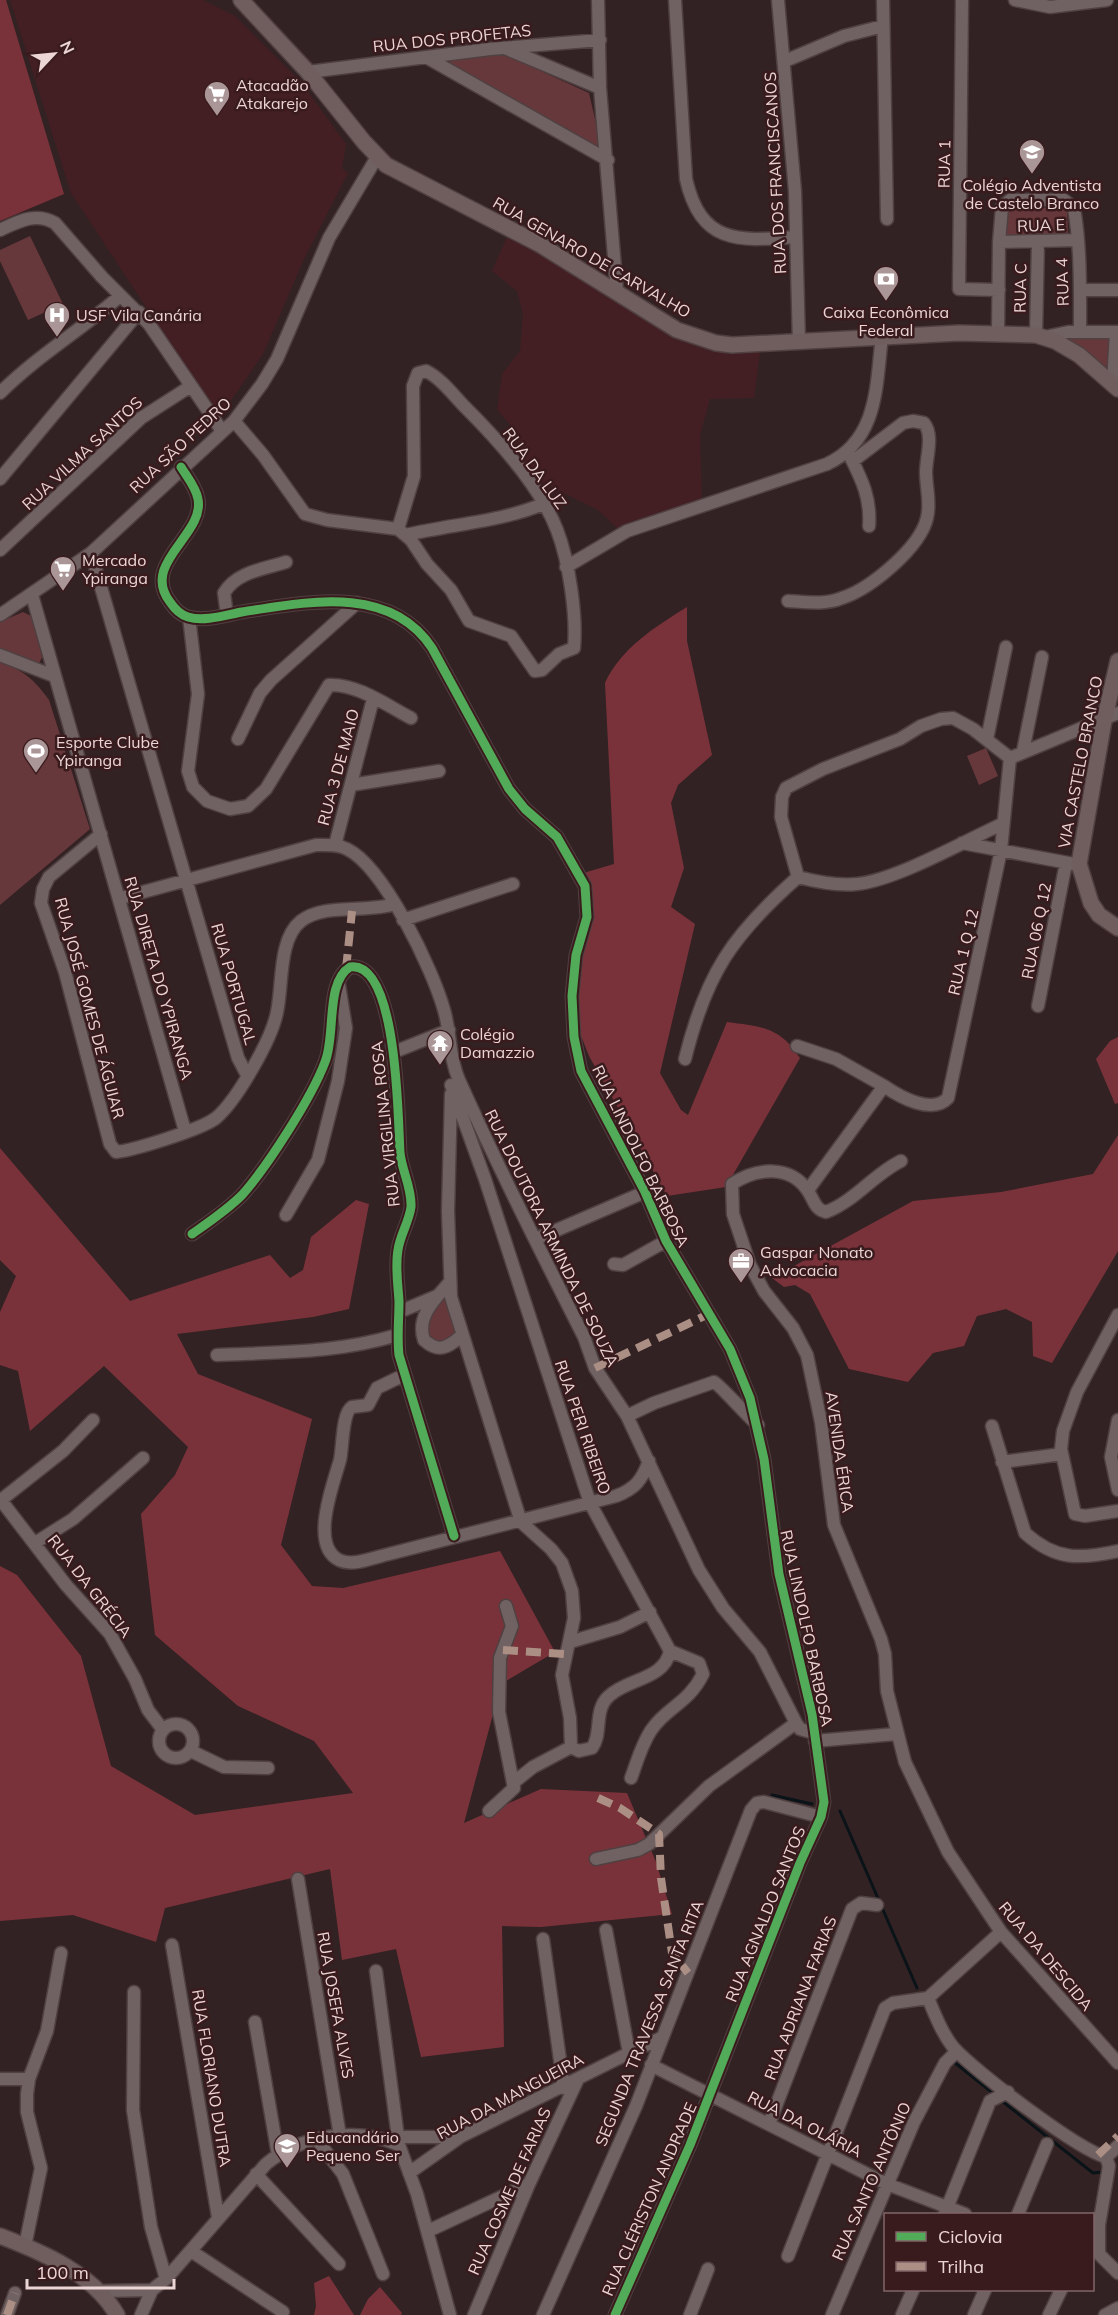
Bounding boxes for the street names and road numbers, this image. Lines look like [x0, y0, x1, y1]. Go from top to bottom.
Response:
street label: RUA DOS PROFETAS [372, 20, 532, 56]
street label: RUA DOS FRANCISCANOS [760, 71, 790, 275]
street label: RUA 1 [934, 140, 954, 188]
street label: RUA GENARO DE CARVALHO [489, 192, 695, 322]
street label: RUA E [1017, 214, 1065, 236]
street label: RUA 4 [1051, 257, 1073, 306]
street label: RUA C [1010, 263, 1030, 313]
street label: RUA VILMA SANTOS [18, 392, 146, 514]
street label: RUA SÃO PEDRO [125, 393, 235, 497]
street label: RUA DA LUZ [499, 423, 571, 513]
street label: VIA CASTELO BRANCO [1053, 674, 1107, 850]
street label: RUA 3 DE MAIO [313, 707, 363, 827]
street label: RUA DIRETA DO YPIRANGA [120, 874, 198, 1082]
street label: RUA 06 Q 12 [1017, 881, 1055, 981]
street label: RUA JOSÉ GOMES DE ÁGUIAR [51, 895, 129, 1121]
street label: RUA 1 Q 12 [943, 907, 983, 997]
street label: RUA PORTUGAL [207, 921, 261, 1047]
street label: RUA VIRGILINA ROSA [366, 1040, 404, 1208]
street label: RUA LINDOLFO BARBOSA [588, 1062, 694, 1251]
street label: RUA DOUTORA ARMINDA DE SOUZA [481, 1106, 623, 1370]
street label: RUA PERI RIBEIRO [551, 1357, 615, 1497]
street label: AVENIDA ÉRICA [822, 1390, 858, 1514]
street label: RUA LINDOLFO BARBOSA [776, 1528, 838, 1728]
street label: RUA DA GRÉCIA [44, 1530, 137, 1642]
street label: RUA AGNALDO SANTOS [721, 1823, 809, 2005]
street label: SEGUNDA TRAVESSA SANTA RITA [590, 1897, 708, 2149]
street label: RUA DA DESCIDA [995, 1897, 1098, 2015]
street label: RUA ADRIANA FARIAS [760, 1913, 840, 2083]
street label: RUA JOSEFA ALVES [313, 1930, 359, 2080]
street label: RUA FLORIANO DUTRA [188, 1988, 236, 2168]
street label: RUA DA MANGUEIRA [433, 2049, 587, 2143]
street label: RUA DA OLÁRIA [744, 2087, 866, 2162]
street label: RUA CLÉRISTON ANDRADE [597, 2099, 701, 2299]
street label: RUA SANTO ANTÔNIO [827, 2099, 915, 2263]
street label: RUA COSME DE FARIAS [463, 2104, 555, 2278]

